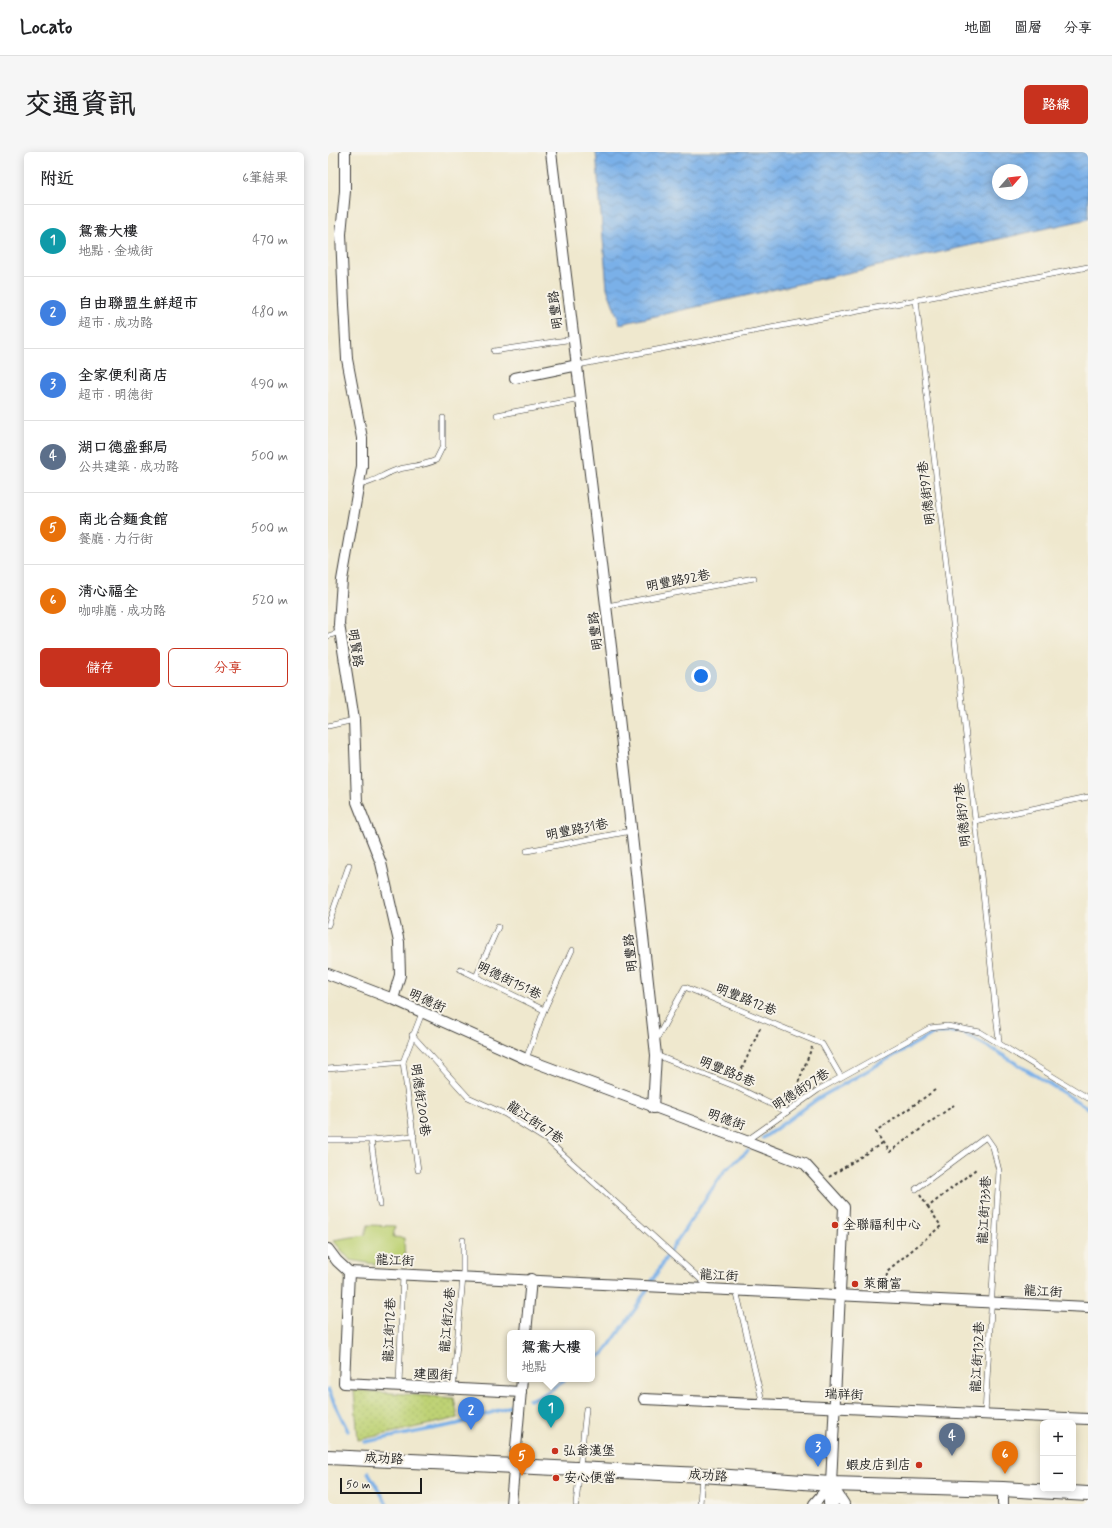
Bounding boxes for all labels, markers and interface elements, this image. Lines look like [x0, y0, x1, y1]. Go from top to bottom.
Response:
text: Locato [20, 15, 72, 40]
text: 地圖 [964, 19, 992, 37]
text: 圖層 [1014, 19, 1042, 37]
text: 分享 [1064, 19, 1092, 37]
button: 路線 [1024, 85, 1088, 124]
text: 交通資訊 [24, 87, 136, 124]
north arrow [992, 164, 1028, 200]
text: 附近 [40, 168, 74, 190]
text: 6筆結果 [242, 170, 288, 187]
text: 鴛鴦大樓 [78, 222, 138, 242]
text: 1 [50, 232, 56, 249]
text: 470 m [252, 232, 288, 249]
text: 地點 · 金城街 [78, 243, 153, 260]
street label: 明豐路 [545, 290, 567, 330]
text: 自由聯盟生鮮超市 [78, 294, 198, 314]
text: 2 [50, 304, 56, 321]
text: 480 m [252, 304, 288, 321]
text: 超市 · 成功路 [78, 315, 153, 332]
text: 全家便利商店 [78, 366, 168, 386]
text: 3 [50, 376, 56, 393]
text: 490 m [251, 376, 288, 393]
text: 超市 · 明德街 [78, 387, 153, 404]
text: 湖口德盛郵局 [78, 438, 168, 458]
text: 4 [49, 448, 57, 465]
text: 500 m [251, 448, 288, 465]
text: 公共建築 · 成功路 [78, 459, 179, 476]
street label: 明德街97巷 [915, 460, 939, 526]
text: 南北合麵食館 [78, 510, 168, 530]
text: 5 [49, 520, 57, 537]
text: 500 m [251, 520, 288, 537]
text: 餐廳 · 力行街 [78, 531, 153, 548]
street label: 明豐路92巷 [644, 566, 712, 596]
text: 清心福全 [78, 582, 138, 602]
text: 6 [50, 592, 56, 609]
text: 520 m [252, 592, 288, 609]
text: 咖啡廳 · 成功路 [78, 603, 166, 620]
street label: 明豐路 [585, 611, 607, 651]
street label: 明賢路 [344, 627, 366, 669]
button: 儲存 [40, 648, 160, 687]
button: 分享 [168, 648, 288, 687]
your location [691, 666, 711, 686]
street label: 明德街97巷 [951, 782, 975, 848]
street label: 明豐路31巷 [544, 816, 610, 844]
street label: 明豐路 [621, 933, 641, 973]
street label: 明德街151巷 [474, 958, 544, 1004]
street label: 明豐路12巷 [713, 980, 779, 1020]
street label: 明德街 [406, 985, 448, 1017]
street label: 明豐路8巷 [696, 1053, 758, 1091]
street label: 明德街200巷 [406, 1062, 434, 1138]
street label: 明德街97巷 [769, 1065, 833, 1115]
street label: 龍江街67巷 [503, 1098, 567, 1148]
street label: 明德街 [705, 1105, 747, 1135]
street label: 龍江街133巷 [975, 1175, 995, 1245]
place label: 全聯福利中心 [843, 1217, 921, 1234]
marker: 全聯福利中心 [830, 1220, 840, 1230]
street label: 龍江街 [375, 1252, 415, 1270]
street label: 龍江街 [699, 1266, 739, 1286]
place label: 萊爾富 [863, 1276, 902, 1293]
marker: 萊爾富 [850, 1279, 860, 1289]
street label: 龍江街 [1023, 1282, 1063, 1302]
street label: 龍江街26巷 [437, 1287, 459, 1353]
street label: 龍江街12巷 [380, 1297, 400, 1363]
street label: 龍江街132巷 [968, 1321, 988, 1393]
popup [507, 1330, 595, 1382]
text: 鴛鴦大樓 [521, 1338, 581, 1358]
text: 地點 [521, 1359, 547, 1376]
street label: 建國街 [413, 1365, 453, 1385]
street label: 瑞祥街 [824, 1386, 864, 1404]
pin: 1 [538, 1395, 564, 1428]
pin: 2 [458, 1397, 484, 1430]
map controls [1040, 1420, 1076, 1492]
button: + [1040, 1420, 1076, 1456]
pin: 4 [939, 1423, 965, 1456]
pin: 3 [805, 1434, 831, 1467]
pin: 6 [992, 1441, 1018, 1474]
pin: 5 [509, 1443, 535, 1476]
place label: 弘爺漢堡 [563, 1443, 615, 1460]
marker: 弘爺漢堡 [550, 1446, 560, 1456]
street label: 成功路 [364, 1449, 404, 1469]
button: − [1040, 1456, 1076, 1492]
place label: 蝦皮店到店 [846, 1457, 911, 1474]
marker: 蝦皮店到店 [914, 1460, 924, 1470]
street label: 成功路 [688, 1466, 728, 1486]
place label: 安心便當 [564, 1470, 616, 1487]
marker: 安心便當 [551, 1473, 561, 1483]
scale bar [340, 1476, 422, 1495]
text: 50 m [346, 1478, 371, 1492]

